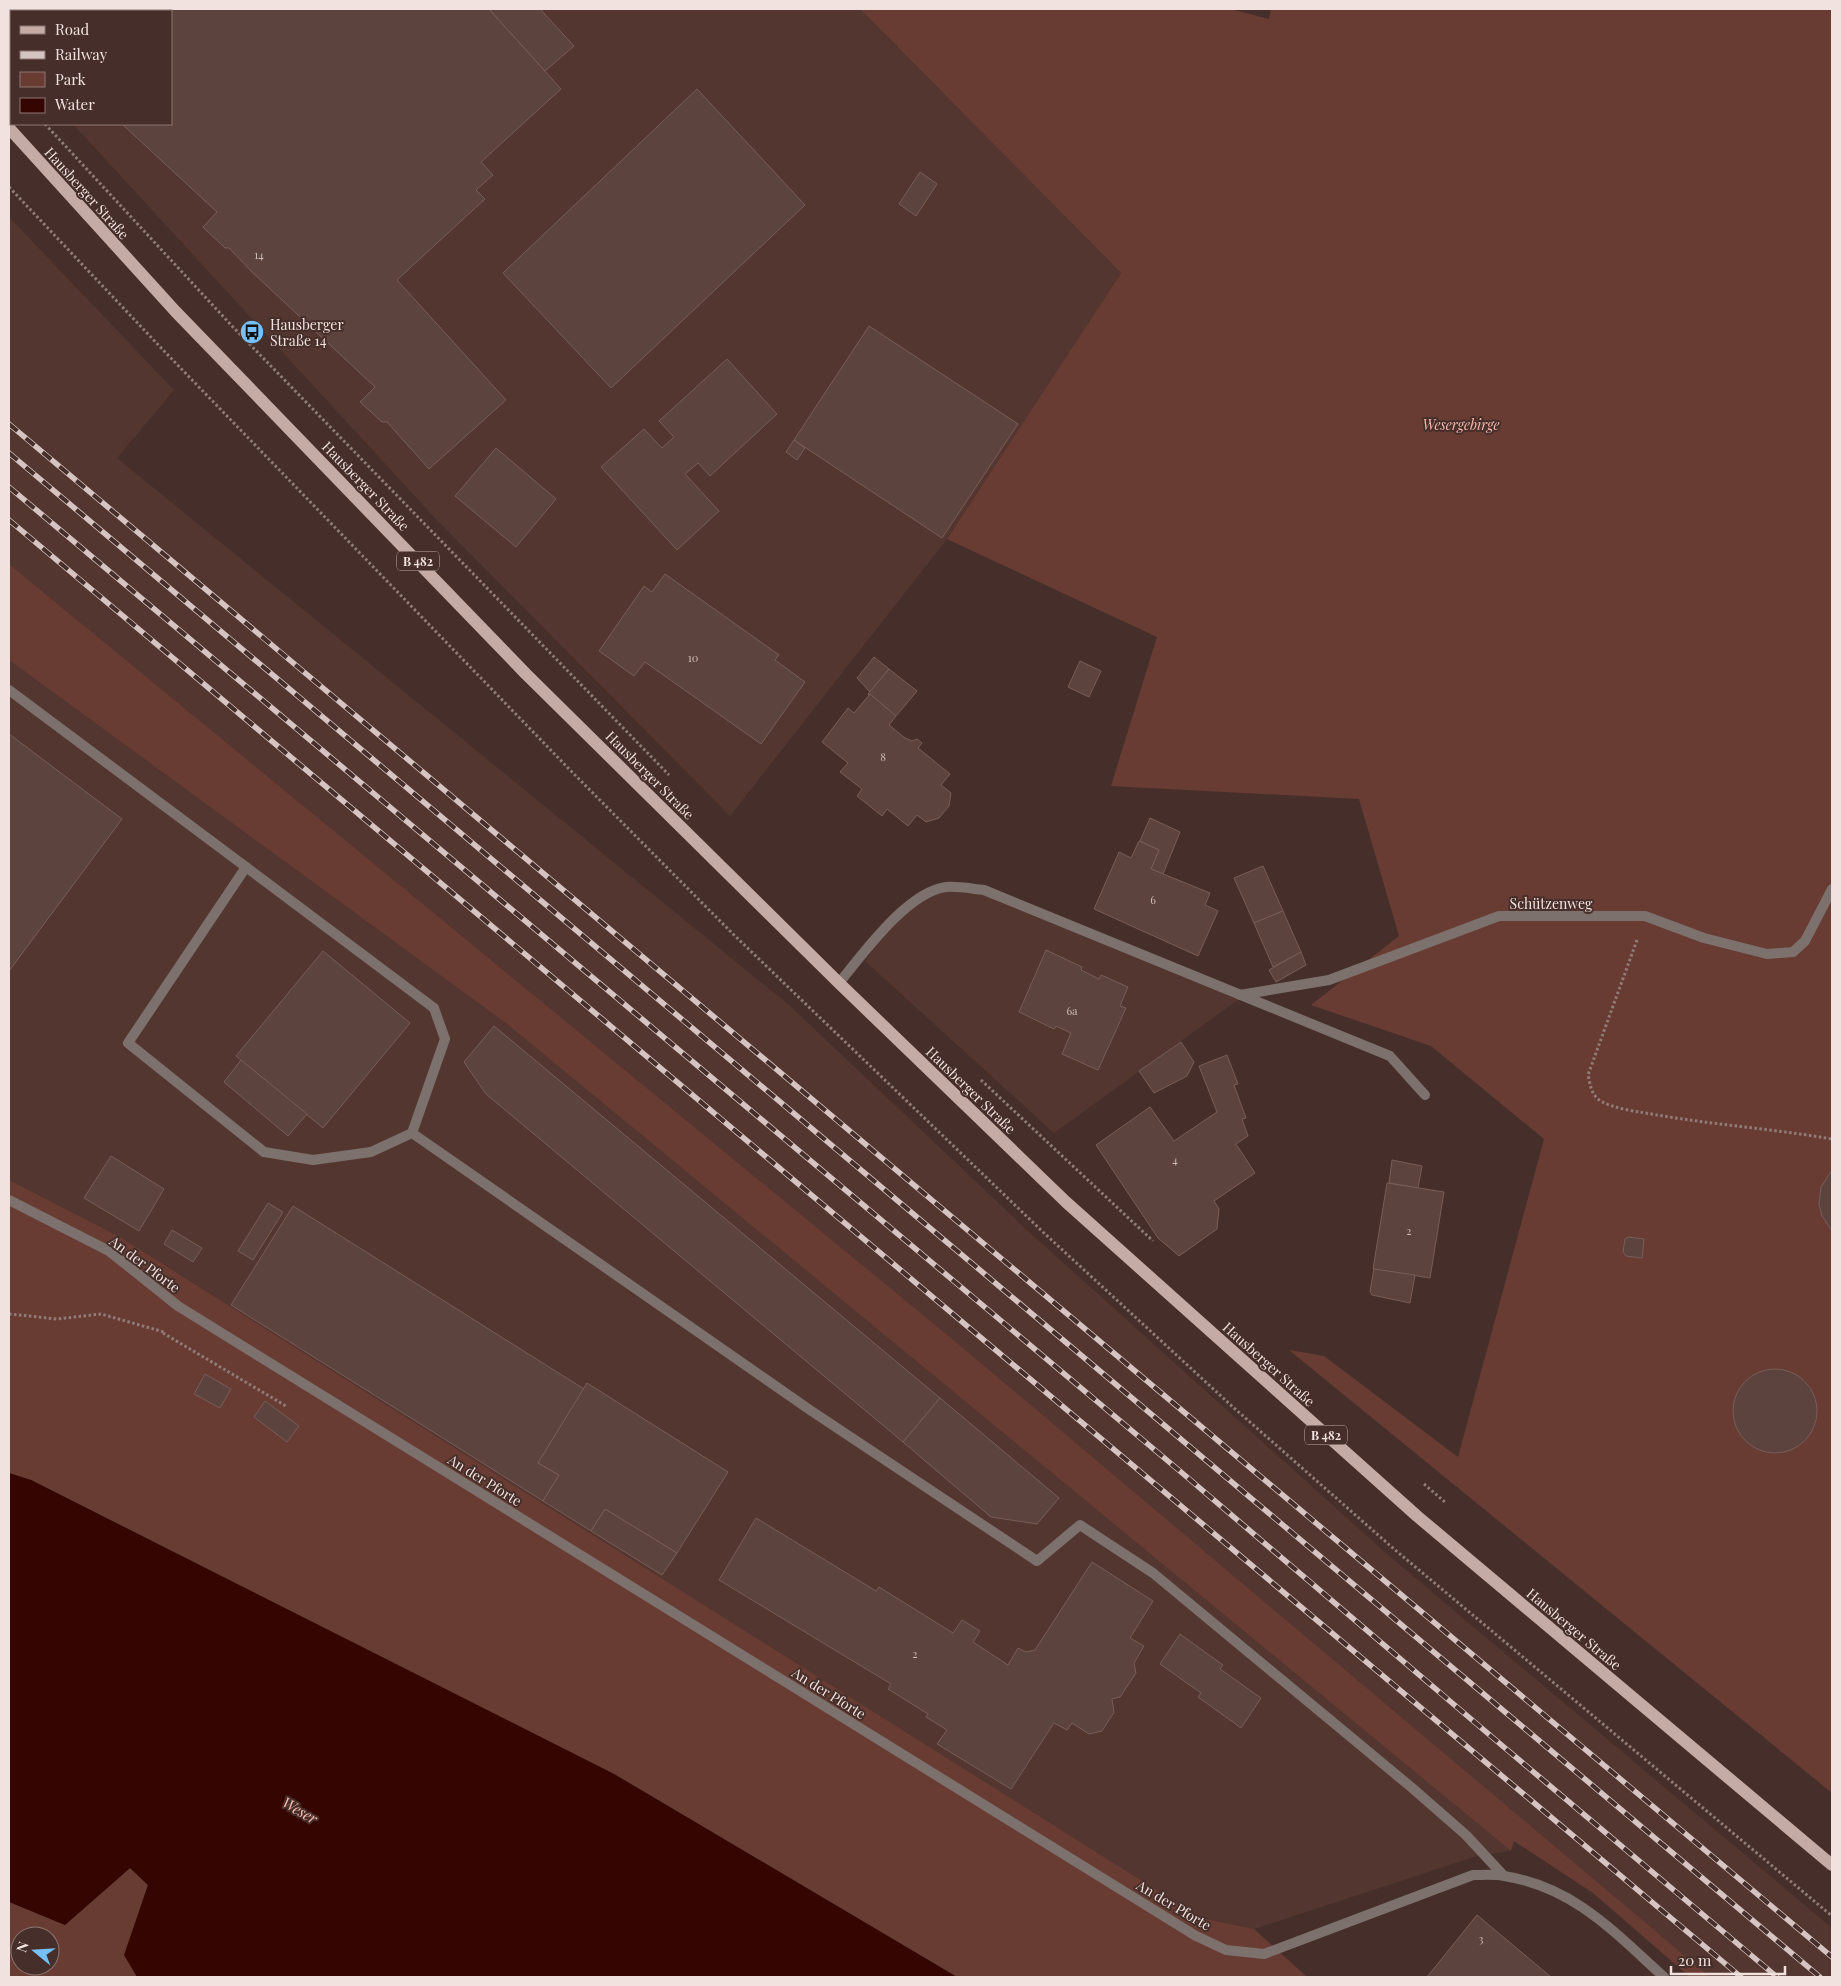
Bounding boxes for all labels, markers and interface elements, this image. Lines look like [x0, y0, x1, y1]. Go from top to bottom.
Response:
legend [10, 10, 172, 125]
text: Road [55, 19, 89, 39]
text: Railway [55, 44, 108, 64]
text: Park [55, 69, 87, 89]
text: Water [54, 94, 95, 114]
street label: Hausberger Straße [41, 143, 133, 243]
house number: 14 [254, 247, 264, 262]
place label: Hausberger Straße 14 [270, 315, 344, 350]
bus stop icon: Hausberger Straße 14 [239, 319, 265, 345]
park label: Wesergebirge [1422, 415, 1500, 434]
street label: Hausberger Straße [318, 437, 414, 535]
road number: B 482 [397, 552, 439, 570]
house number: 10 [688, 650, 699, 665]
street label: Hausberger Straße [602, 727, 698, 823]
house number: 8 [880, 749, 886, 764]
house number: 6 [1150, 892, 1156, 907]
street label: Schützenweg [1510, 894, 1593, 913]
house number: 6a [1066, 1003, 1078, 1018]
street label: Hausberger Straße [922, 1042, 1020, 1138]
house number: 4 [1172, 1152, 1178, 1167]
house number: 2 [1406, 1223, 1412, 1238]
street label: An der Pforte [105, 1231, 184, 1297]
street label: Hausberger Straße [1219, 1318, 1319, 1410]
road number: B 482 [1305, 1426, 1347, 1444]
street label: An der Pforte [444, 1449, 525, 1510]
street label: Hausberger Straße [1523, 1584, 1625, 1674]
house number: 2 [912, 1646, 918, 1661]
street label: An der Pforte [788, 1662, 869, 1723]
water label: Weser [279, 1792, 322, 1828]
street label: An der Pforte [1132, 1875, 1215, 1935]
north arrow [10, 1926, 60, 1976]
house number: 3 [1479, 1931, 1484, 1946]
text: N [12, 1939, 33, 1955]
scale bar [1671, 1944, 1785, 1976]
text: 20 m [1678, 1950, 1712, 1970]

